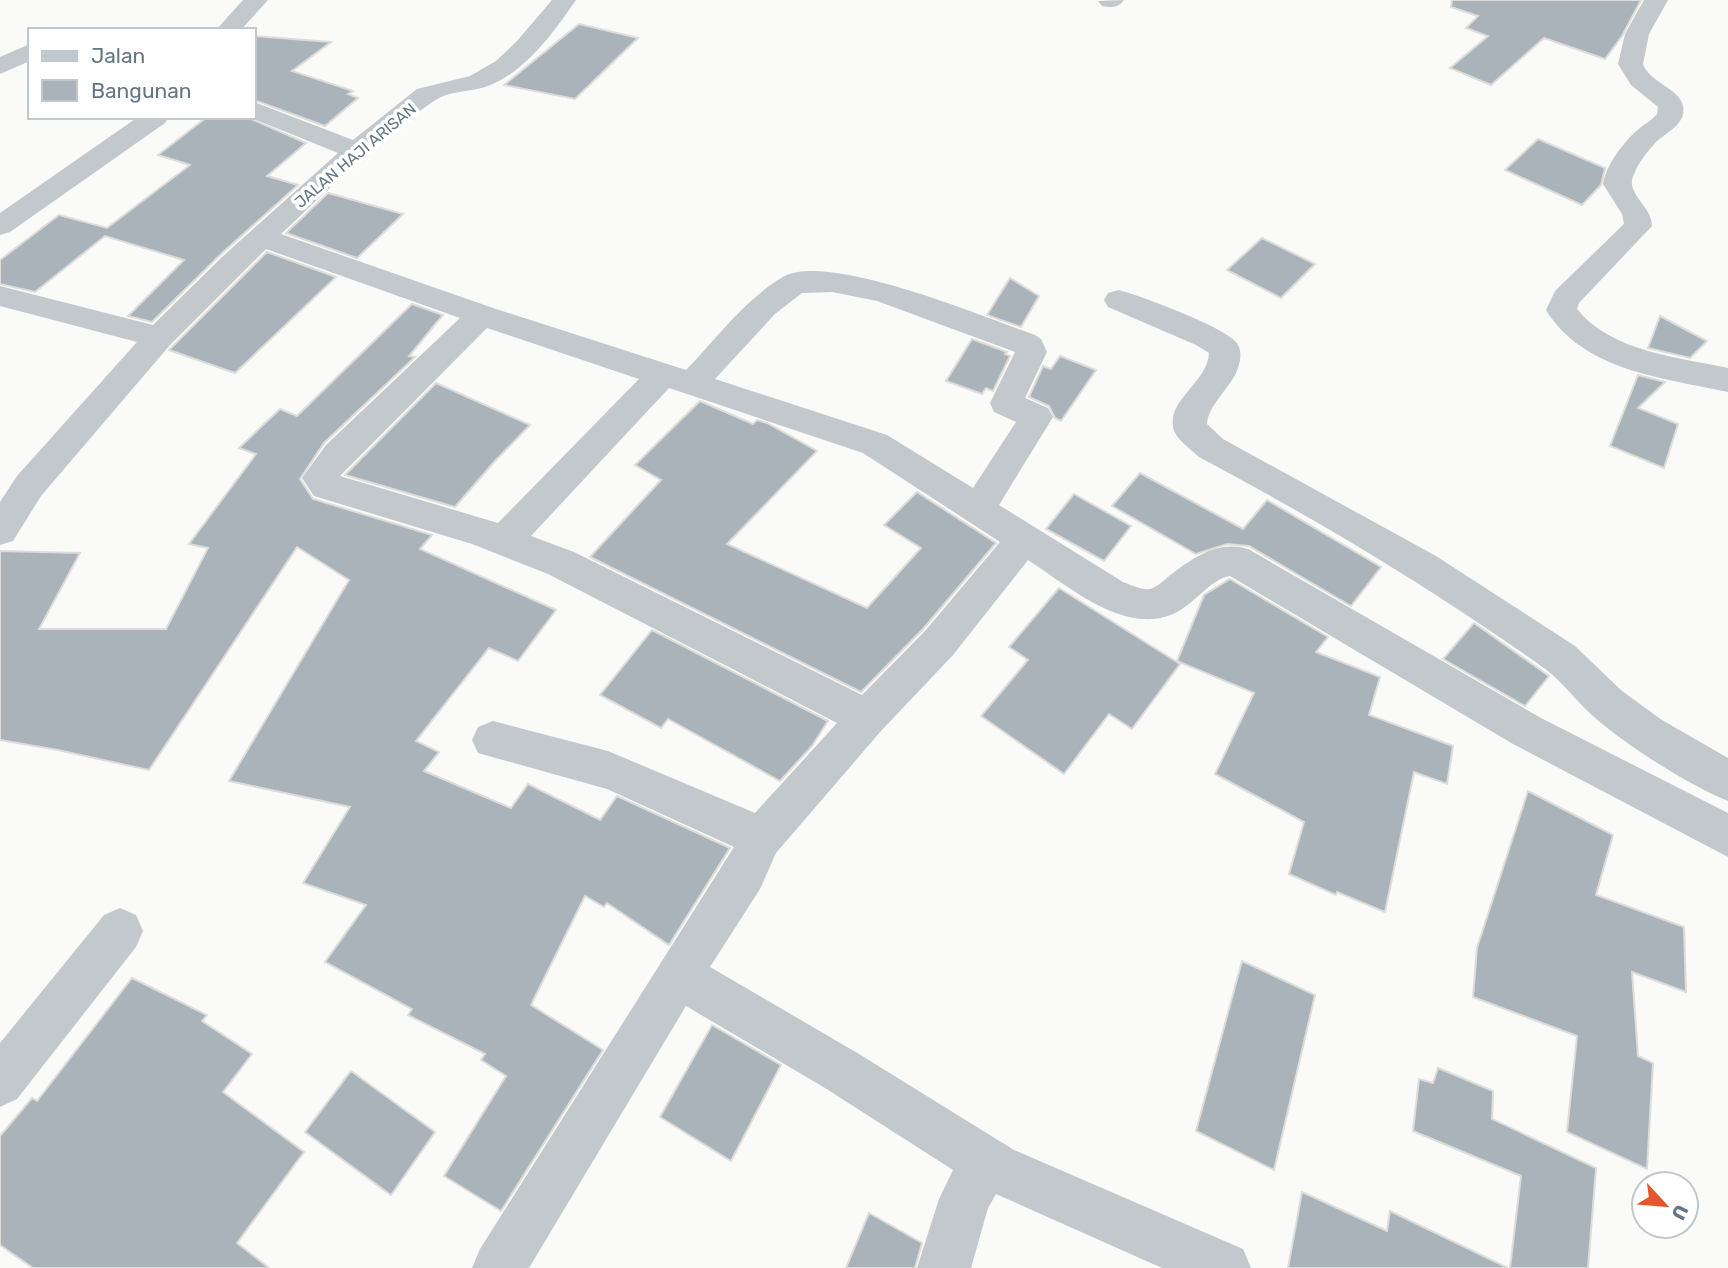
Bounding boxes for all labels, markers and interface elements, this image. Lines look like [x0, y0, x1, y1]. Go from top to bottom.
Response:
legend [28, 28, 256, 119]
text: Jalan [91, 43, 145, 68]
text: Bangunan [91, 78, 192, 103]
street label: JALAN HAJI ARISAN [291, 99, 420, 212]
north arrow [1630, 1170, 1700, 1240]
text: U [1666, 1201, 1693, 1223]

